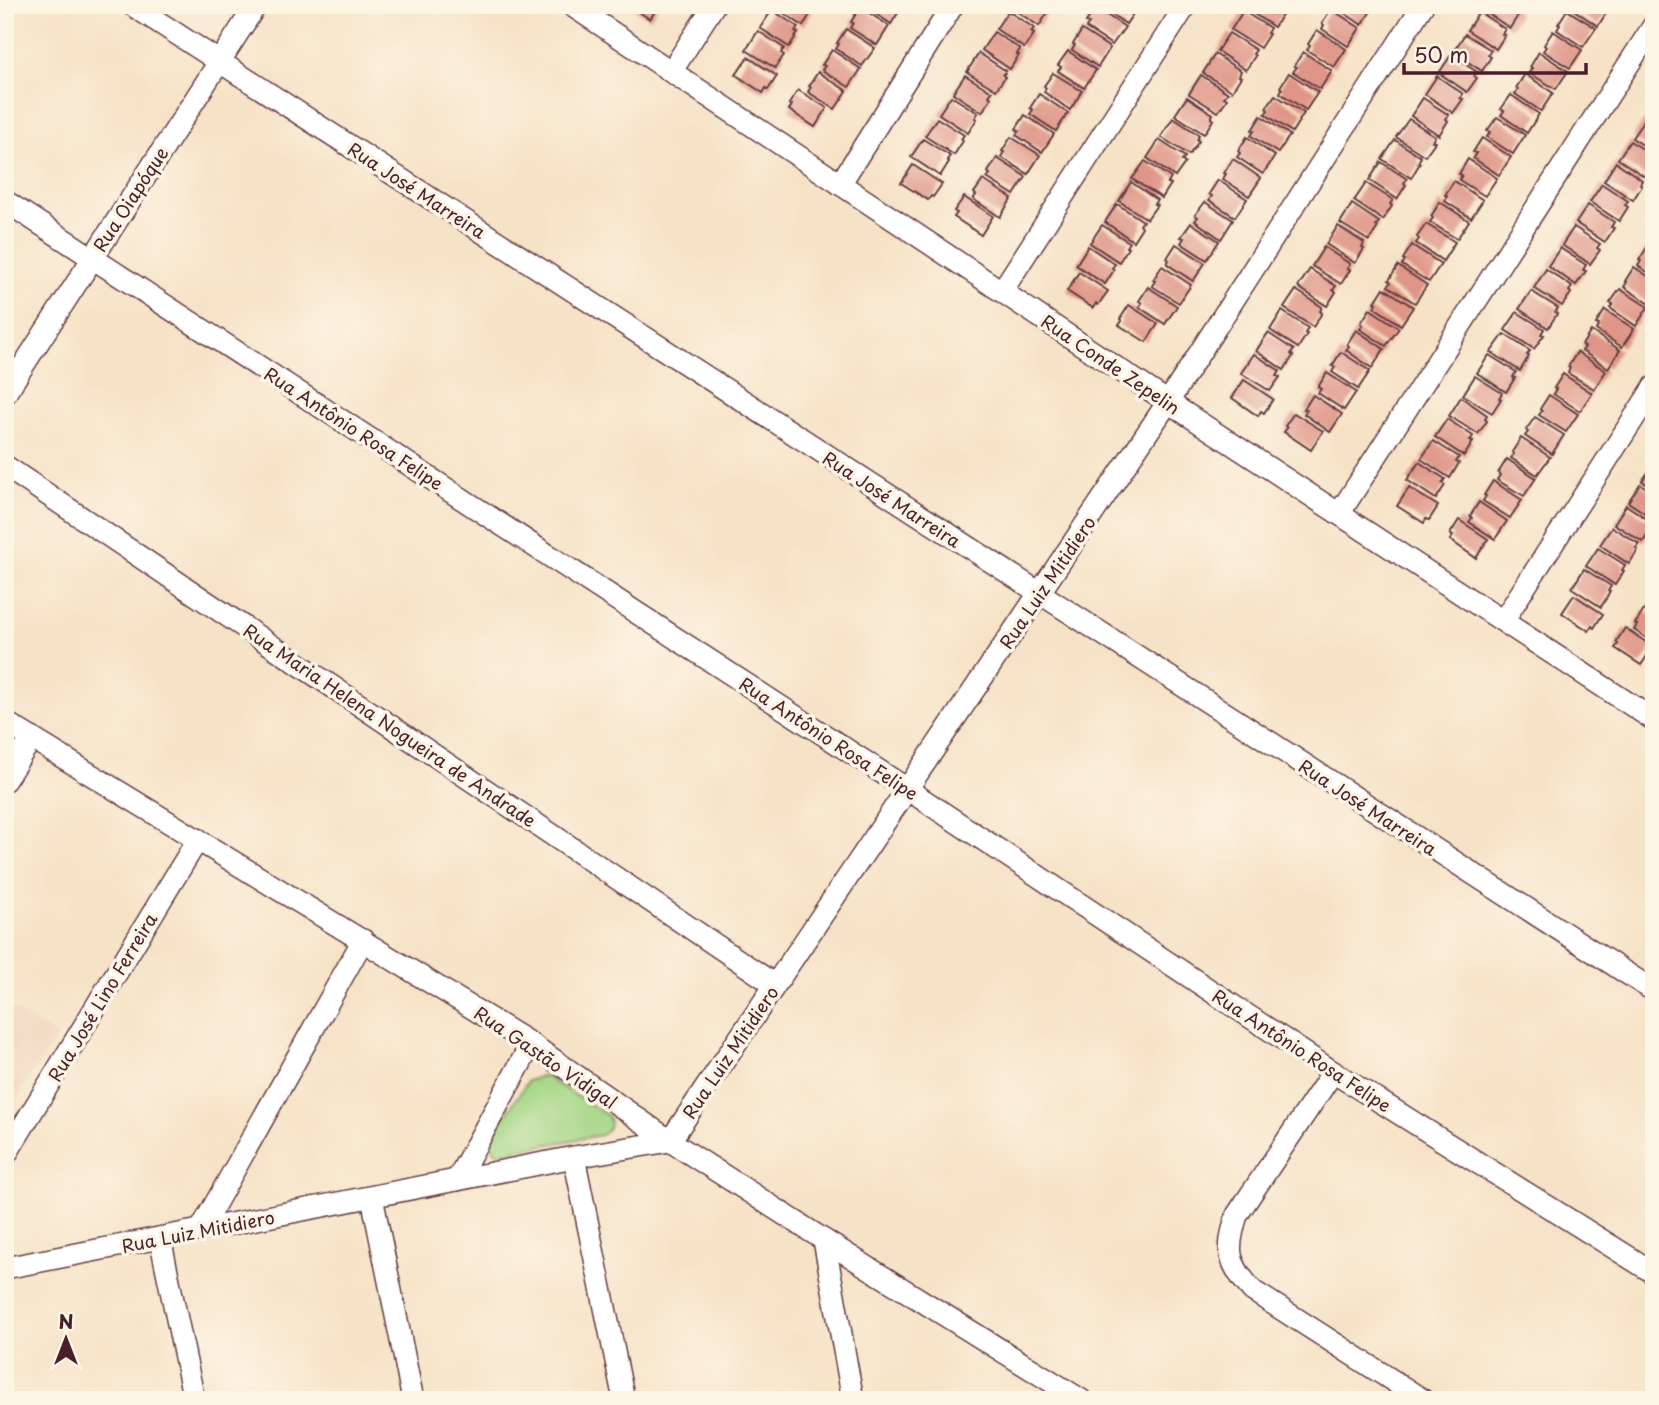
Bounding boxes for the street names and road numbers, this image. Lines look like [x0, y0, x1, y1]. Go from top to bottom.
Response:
street label: Rua José Marreira [343, 135, 491, 245]
street label: Rua Oiapóque [86, 141, 174, 257]
street label: Rua Conde Zepelin [1036, 307, 1186, 421]
street label: Rua Antônio Rosa Felipe [259, 360, 449, 496]
street label: Rua José Marreira [818, 444, 966, 554]
street label: Rua Luiz Mitidiero [992, 510, 1102, 654]
street label: Rua Maria Helena Nogueira de Andrade [238, 617, 542, 833]
street label: Rua Antônio Rosa Felipe [734, 670, 924, 806]
street label: Rua José Marreira [1294, 752, 1442, 862]
street label: Rua José Lino Ferreira [41, 907, 163, 1086]
street label: Rua Luiz Mitidiero [675, 980, 785, 1124]
street label: Rua Antônio Rosa Felipe [1207, 982, 1397, 1118]
street label: Rua Gastão Vidigal [469, 999, 623, 1115]
street label: Rua Luiz Mitidiero [119, 1203, 277, 1259]

